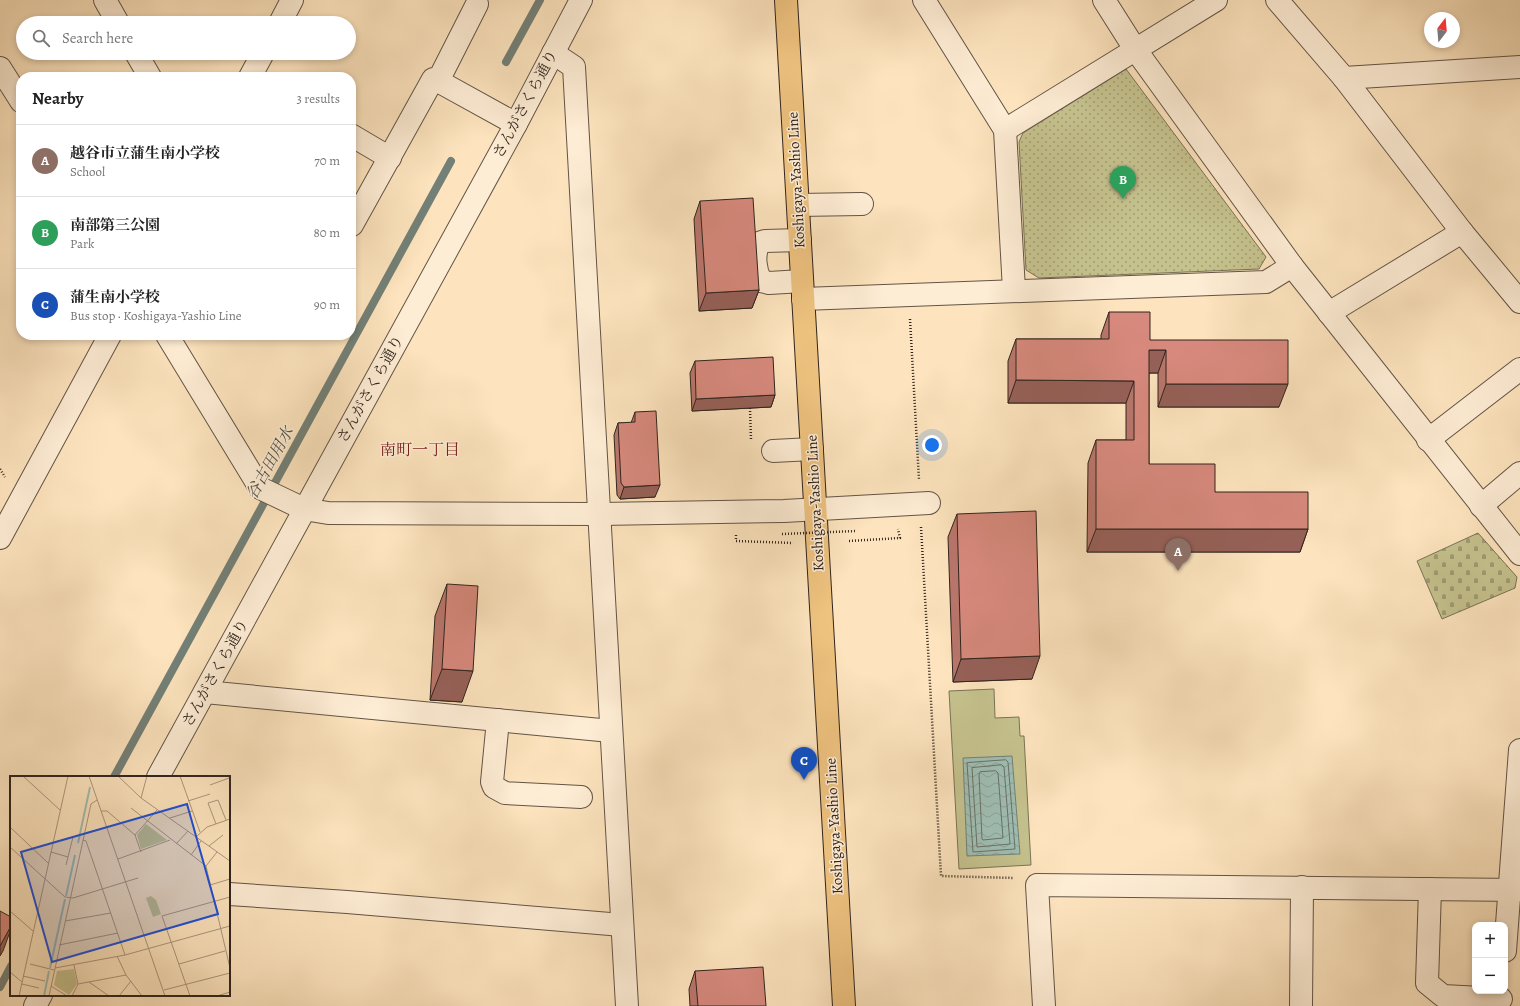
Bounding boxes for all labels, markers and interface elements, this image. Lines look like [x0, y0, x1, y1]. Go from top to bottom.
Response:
north arrow [1424, 12, 1460, 48]
search box [16, 16, 356, 60]
icon: search [30, 27, 52, 49]
text: Search here [62, 28, 133, 48]
street label: さんがさくら通り [488, 46, 562, 162]
text: Nearby [32, 87, 83, 110]
text: 3 results [296, 90, 340, 107]
street label: Koshigaya-Yashio Line [782, 111, 810, 249]
text: 越谷市立蒲生南小学校 [70, 143, 220, 163]
text: A [41, 152, 49, 169]
text: 70 m [314, 152, 340, 169]
text: School [70, 163, 105, 180]
pin: B [1110, 166, 1136, 199]
text: 南部第三公園 [70, 215, 160, 235]
text: B [41, 224, 49, 241]
text: 80 m [313, 224, 340, 241]
text: Park [70, 235, 94, 252]
text: 蒲生南小学校 [70, 287, 160, 307]
text: C [41, 296, 49, 313]
text: 90 m [314, 296, 340, 313]
text: Bus stop · Koshigaya-Yashio Line [70, 307, 242, 324]
street label: さんがさくら通り [332, 332, 408, 446]
water label: 谷古田用水 [241, 421, 300, 503]
street label: Koshigaya-Yashio Line [801, 434, 829, 572]
your location [922, 435, 942, 455]
district label: 南町一丁目 [380, 439, 460, 461]
pin: A [1165, 538, 1191, 571]
street label: さんがさくら通り [177, 616, 253, 730]
pin: C [791, 747, 817, 780]
street label: Koshigaya-Yashio Line [820, 757, 848, 895]
inset map [10, 776, 230, 996]
map controls [1472, 922, 1508, 994]
button: + [1472, 922, 1508, 958]
button: − [1472, 958, 1508, 994]

